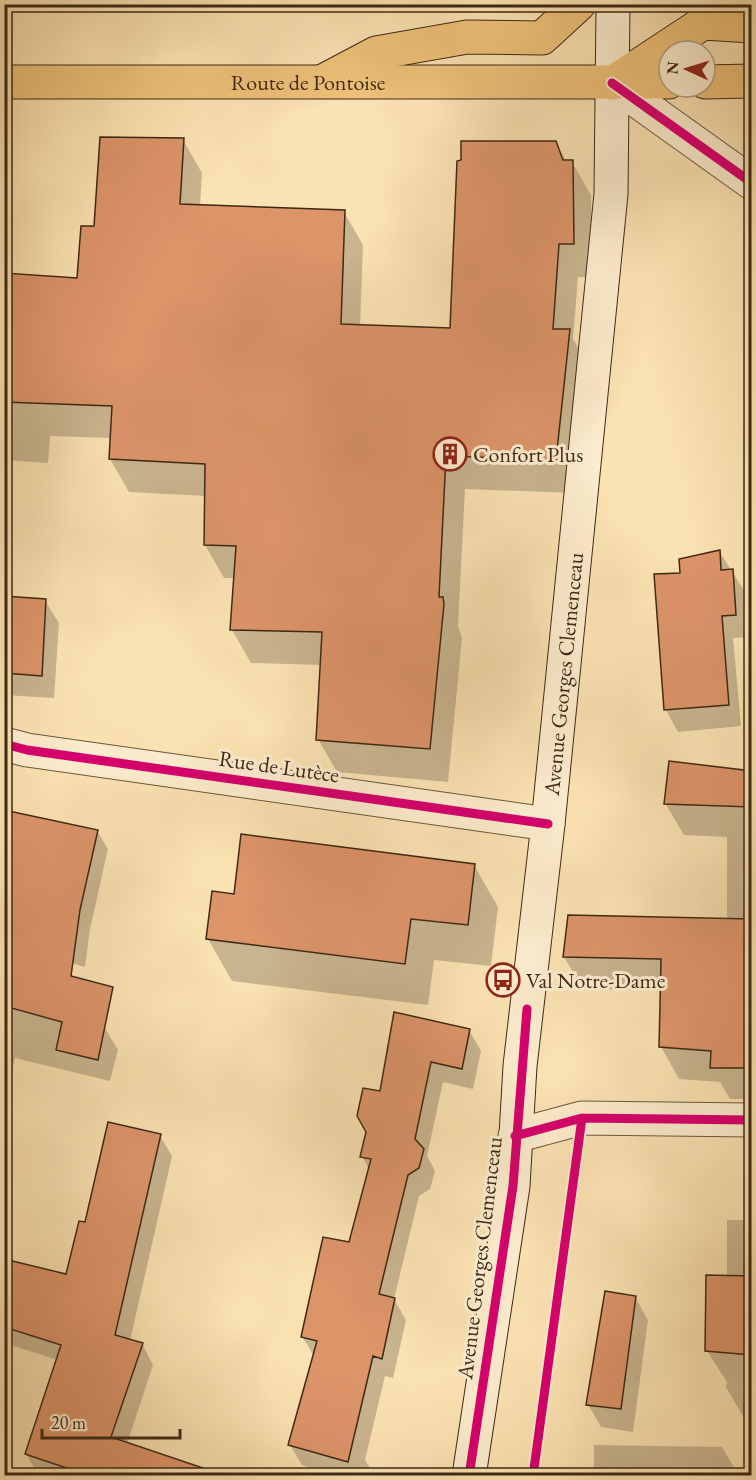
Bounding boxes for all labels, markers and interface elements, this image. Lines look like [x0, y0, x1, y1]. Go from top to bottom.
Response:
north arrow [657, 39, 717, 99]
text: N [662, 61, 683, 75]
street label: Route de Pontoise [231, 68, 386, 97]
building icon: Confort Plus [432, 436, 468, 472]
place label: Confort Plus [473, 440, 583, 469]
street label: Avenue Georges Clemenceau [537, 551, 590, 798]
street label: Rue de Lutèce [217, 744, 341, 789]
bus stop icon: Val Notre-Dame [485, 962, 521, 998]
place label: Val Notre-Dame [526, 966, 666, 995]
street label: Avenue Georges Clemenceau [450, 1135, 509, 1382]
scale bar [42, 1402, 180, 1440]
text: 20 m [51, 1411, 86, 1434]

